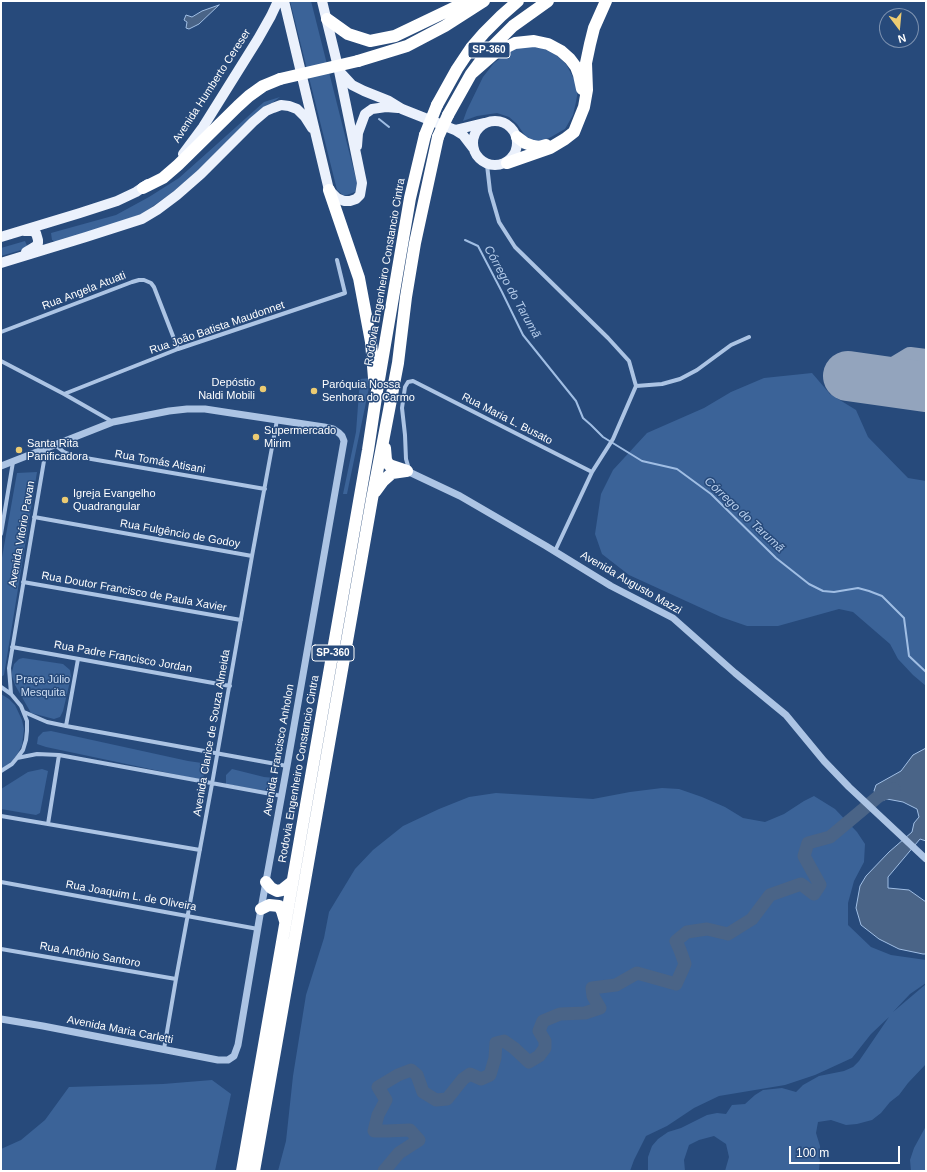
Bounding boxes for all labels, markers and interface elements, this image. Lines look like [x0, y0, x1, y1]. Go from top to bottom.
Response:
north arrow [879, 8, 919, 48]
street label: Avenida Humberto Cereser [170, 27, 254, 145]
text: N [897, 32, 908, 45]
road number: SP-360 [468, 42, 510, 58]
street label: Rodovia Engenheiro Constancio Cintra [362, 177, 408, 367]
water label: Córrego do Tarumã [481, 243, 543, 341]
street label: Rua Angela Atuati [40, 269, 128, 313]
street label: Rua João Batista Maudonnet [148, 299, 286, 357]
place label: Depóstio Naldi Mobili [198, 376, 255, 402]
place label: Paróquia Nossa Senhora do Carmo [322, 378, 415, 404]
marker: Depóstio Naldi Mobili [258, 384, 268, 394]
marker: Paróquia Nossa Senhora do Carmo [309, 386, 319, 396]
street label: Rua Maria L. Busato [459, 390, 555, 448]
place label: Supermercado Mirim [264, 424, 336, 450]
marker: Supermercado Mirim [251, 432, 261, 442]
place label: Santa Rita Panificadora [27, 437, 88, 463]
marker: Santa Rita Panificadora [14, 445, 24, 455]
street label: Rua Tomás Atisani [114, 448, 206, 476]
water label: Córrego do Tarumã [701, 474, 787, 556]
street label: Avenida Vitório Pavan [6, 480, 38, 588]
place label: Igreja Evangelho Quadrangular [73, 487, 156, 513]
marker: Igreja Evangelho Quadrangular [60, 495, 70, 505]
street label: Rua Fulgêncio de Godoy [119, 517, 241, 551]
street label: Avenida Augusto Mazzi [578, 549, 684, 617]
street label: Rua Doutor Francisco de Paula Xavier [40, 569, 228, 615]
street label: Rua Padre Francisco Jordan [53, 638, 193, 676]
road number: SP-360 [312, 645, 354, 661]
street label: Avenida Clarice de Souza Almeida [191, 649, 233, 817]
park label: Praça Júlio Mesquita [16, 673, 70, 699]
street label: Rodovia Engenheiro Constancio Cintra [276, 674, 322, 864]
street label: Avenida Francisco Anholon [261, 683, 297, 817]
street label: Rua Joaquim L. de Oliveira [65, 878, 197, 914]
street label: Rua Antônio Santoro [39, 940, 141, 970]
street label: Avenida Maria Carletti [66, 1013, 174, 1047]
scale bar [791, 1138, 902, 1164]
text: 100 m [796, 1146, 829, 1160]

